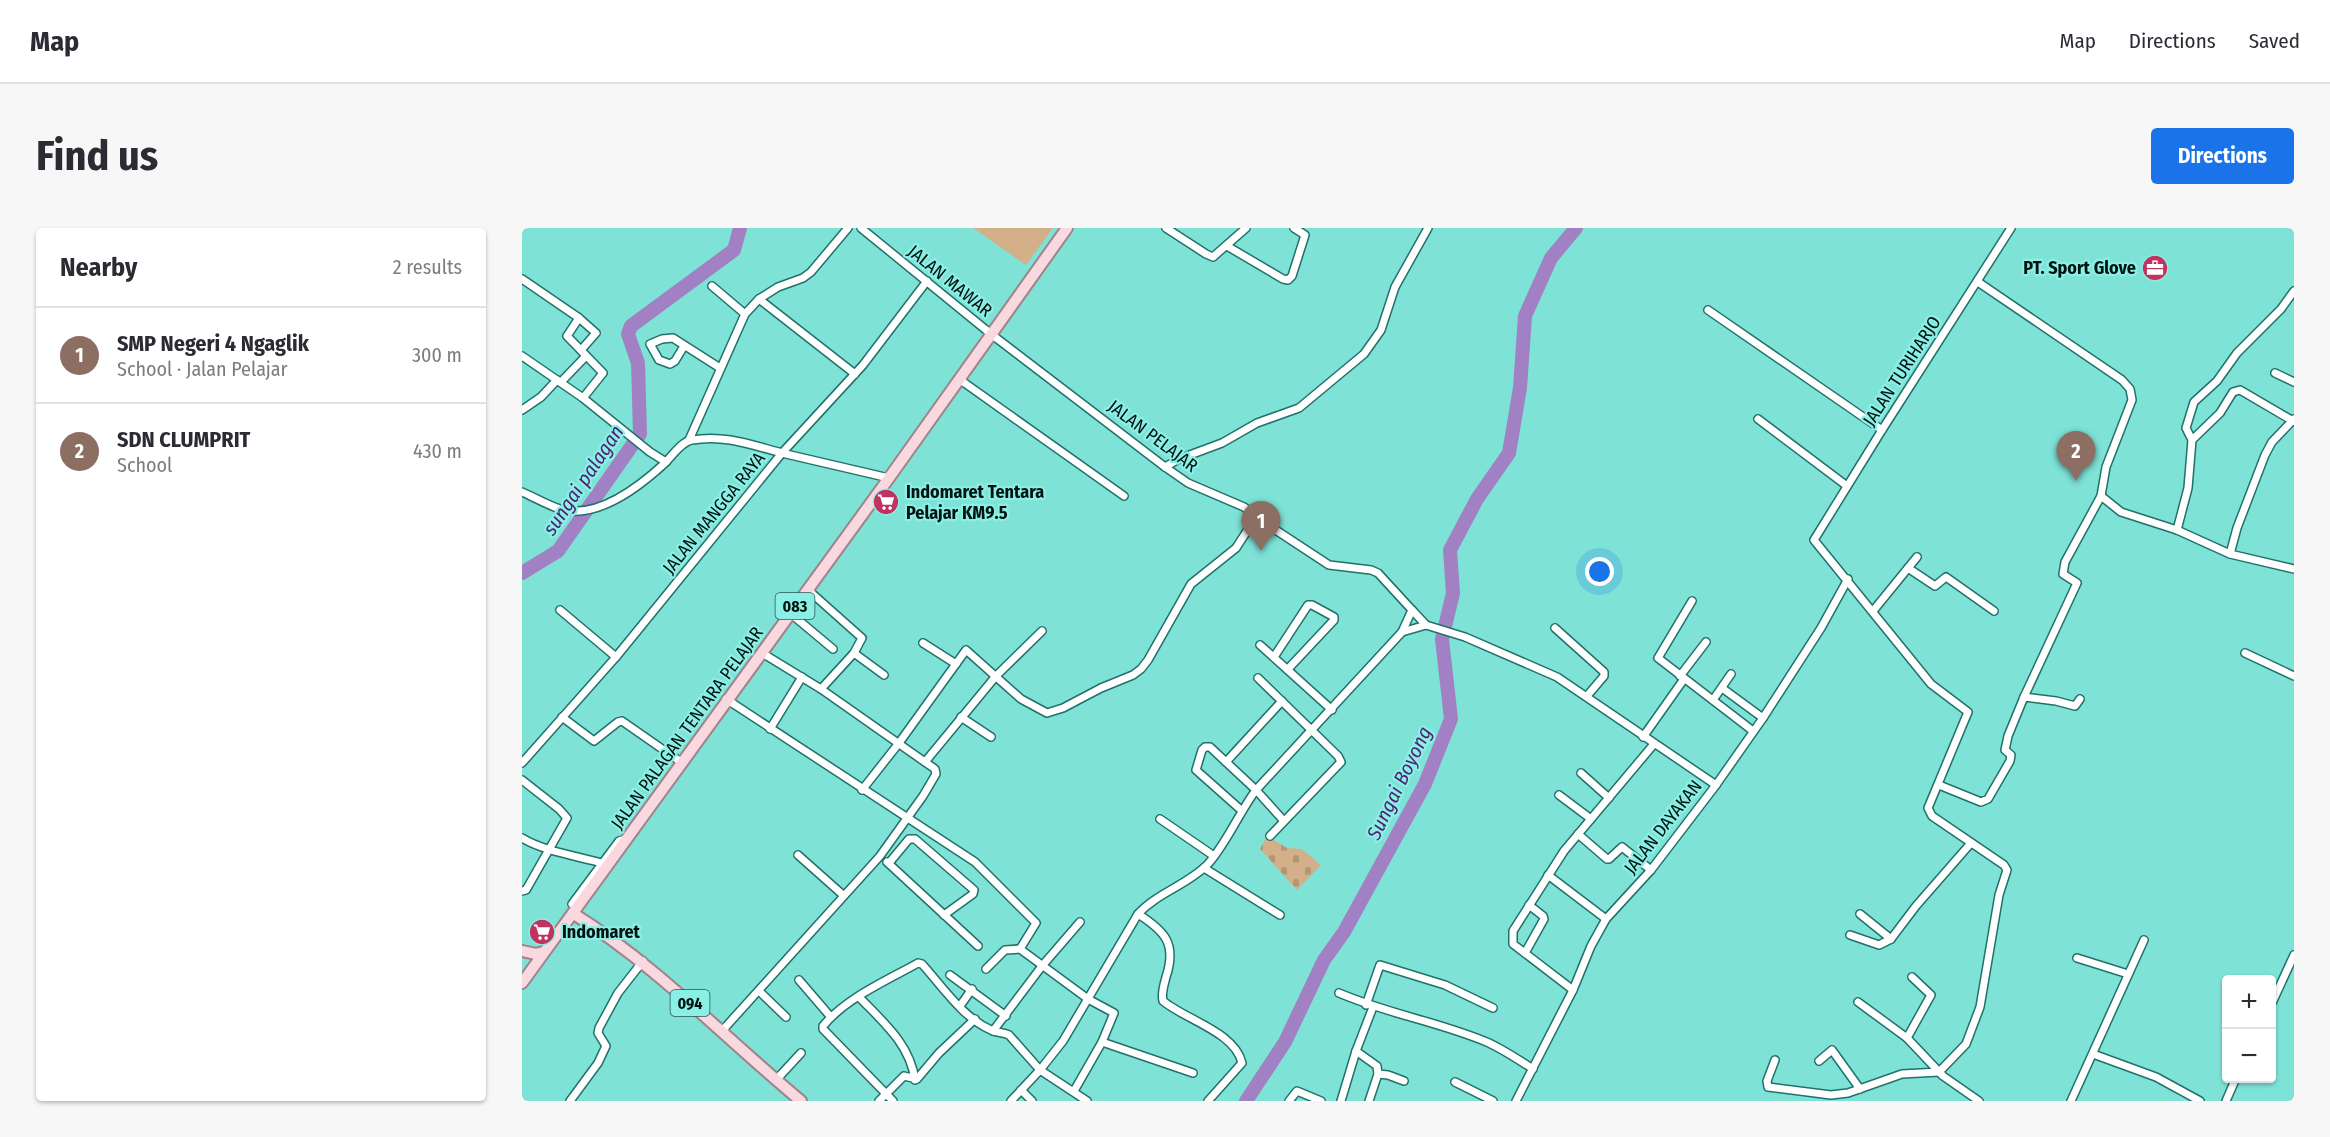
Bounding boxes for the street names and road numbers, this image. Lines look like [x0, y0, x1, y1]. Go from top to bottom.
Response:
street label: JALAN MAWAR [903, 240, 997, 322]
street label: JALAN TURIHARJO [1858, 312, 1946, 430]
street label: JALAN PELAJAR [1104, 395, 1202, 477]
street label: JALAN MANGGA RAYA [658, 447, 770, 578]
road number: 083 [776, 593, 814, 619]
street label: JALAN PALAGAN TENTARA PELAJAR [606, 622, 768, 833]
street label: JALAN DAYAKAN [1619, 776, 1707, 878]
road number: 094 [670, 990, 710, 1016]

